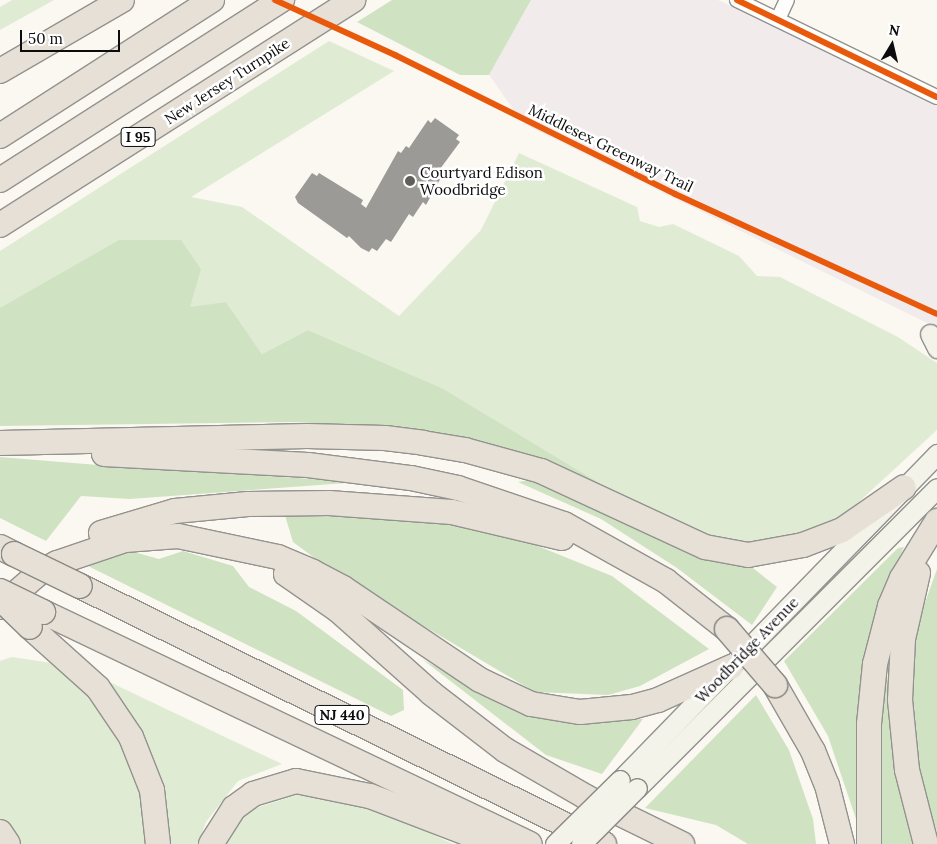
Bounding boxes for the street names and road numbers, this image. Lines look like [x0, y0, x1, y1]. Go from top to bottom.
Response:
street label: New Jersey Turnpike [161, 34, 293, 128]
street label: Middlesex Greenway Trail [526, 100, 696, 196]
road number: I 95 [120, 125, 156, 148]
street label: Woodbridge Avenue [692, 593, 802, 707]
road number: NJ 440 [313, 704, 371, 726]

